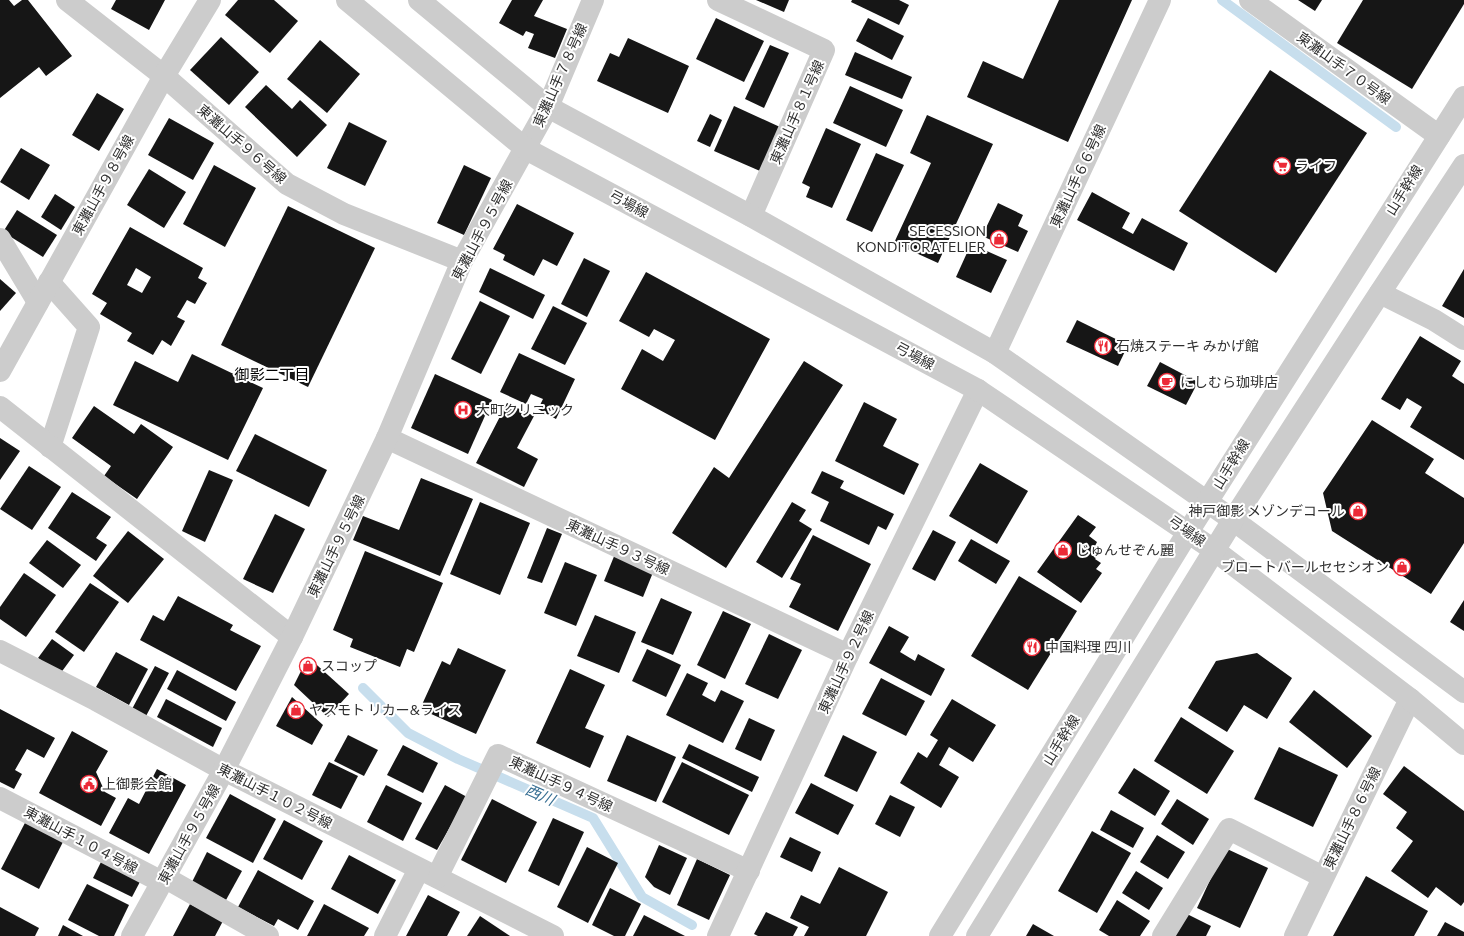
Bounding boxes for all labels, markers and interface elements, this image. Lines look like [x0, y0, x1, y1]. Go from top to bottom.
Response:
street label: 東灘山手７８号線 [529, 20, 590, 129]
street label: 東灘山手７０号線 [1294, 28, 1395, 107]
street label: 東灘山手８１号線 [766, 57, 827, 166]
street label: 東灘山手９６号線 [194, 100, 290, 187]
street label: 東灘山手６６号線 [1046, 121, 1109, 230]
street label: 東灘山手９８号線 [68, 132, 137, 238]
supermarket icon: ライフ [1272, 156, 1292, 176]
place label: ライフ [1295, 157, 1337, 174]
street label: 山手幹線 [1382, 161, 1426, 218]
street label: 東灘山手９５号線 [448, 176, 515, 283]
street label: 弓場線 [607, 186, 652, 221]
place label: SECESSION KONDITORATELIER [856, 222, 986, 255]
shop icon: SECESSION KONDITORATELIER [989, 229, 1009, 249]
restaurant icon: 石焼ステーキ みかげ館 [1093, 336, 1113, 356]
place label: 石焼ステーキ みかげ館 [1116, 337, 1259, 354]
street label: 弓場線 [893, 338, 938, 373]
district label: 御影二丁目 [234, 365, 310, 383]
cafe icon: にしむら珈琲店 [1157, 372, 1177, 392]
place label: にしむら珈琲店 [1180, 373, 1278, 390]
hospital icon: 大町クリニック [453, 400, 473, 420]
place label: 大町クリニック [476, 401, 574, 418]
street label: 山手幹線 [1209, 435, 1253, 492]
street label: 東灘山手９５号線 [303, 492, 368, 600]
shop icon: 神戸御影 メゾンデコール [1348, 501, 1368, 521]
place label: 神戸御影 メゾンデコール [1188, 502, 1345, 519]
street label: 弓場線 [1165, 512, 1209, 550]
street label: 東灘山手９３号線 [564, 515, 673, 578]
shop icon: じゅんせぞん麗 [1053, 540, 1073, 560]
place label: じゅんせぞん麗 [1076, 541, 1174, 558]
shop icon: ブロートバールセセシオン [1392, 557, 1412, 577]
place label: ブロートバールセセシオン [1221, 558, 1389, 575]
street label: 東灘山手９２号線 [814, 607, 877, 716]
restaurant icon: 中国料理 四川 [1022, 637, 1042, 657]
place label: 中国料理 四川 [1045, 638, 1132, 655]
shop icon: スコップ [298, 656, 318, 676]
place label: スコップ [321, 657, 377, 674]
shop icon: ヤスモト リカー&ライス [286, 700, 306, 720]
place label: ヤスモト リカー&ライス [309, 701, 462, 718]
street label: 山手幹線 [1039, 711, 1083, 768]
street label: 東灘山手９４号線 [507, 752, 616, 815]
street label: 東灘山手１０２号線 [215, 759, 335, 832]
street label: 東灘山手８６号線 [1319, 764, 1384, 872]
public building icon: 上御影会館 [79, 774, 99, 794]
place label: 上御影会館 [102, 775, 172, 792]
water label: 西川 [523, 780, 560, 809]
street label: 東灘山手９５号線 [154, 781, 223, 887]
street label: 東灘山手１０４号線 [22, 802, 141, 877]

